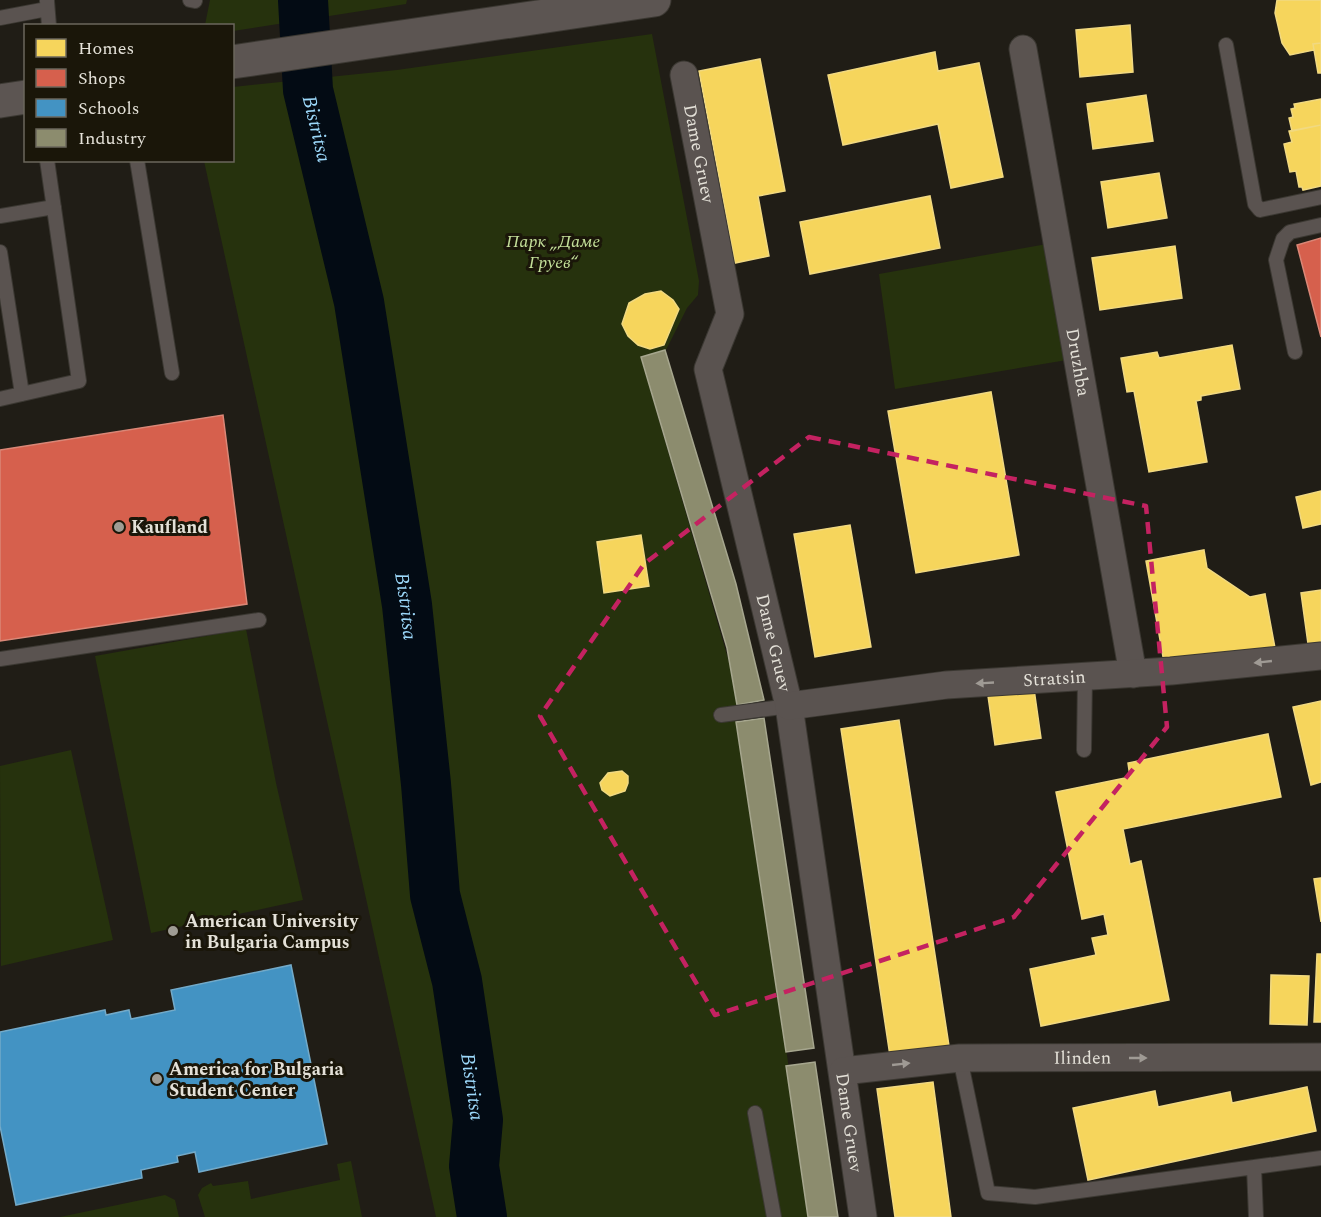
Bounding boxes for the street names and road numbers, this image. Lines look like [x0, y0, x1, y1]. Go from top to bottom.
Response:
street label: Dame Gruev [676, 102, 722, 207]
street label: Druzhba [1058, 326, 1097, 399]
street label: Dame Gruev [748, 591, 798, 696]
street label: Stratsin [1022, 663, 1087, 694]
street label: Ilinden [1053, 1045, 1111, 1072]
street label: Dame Gruev [828, 1071, 870, 1175]

